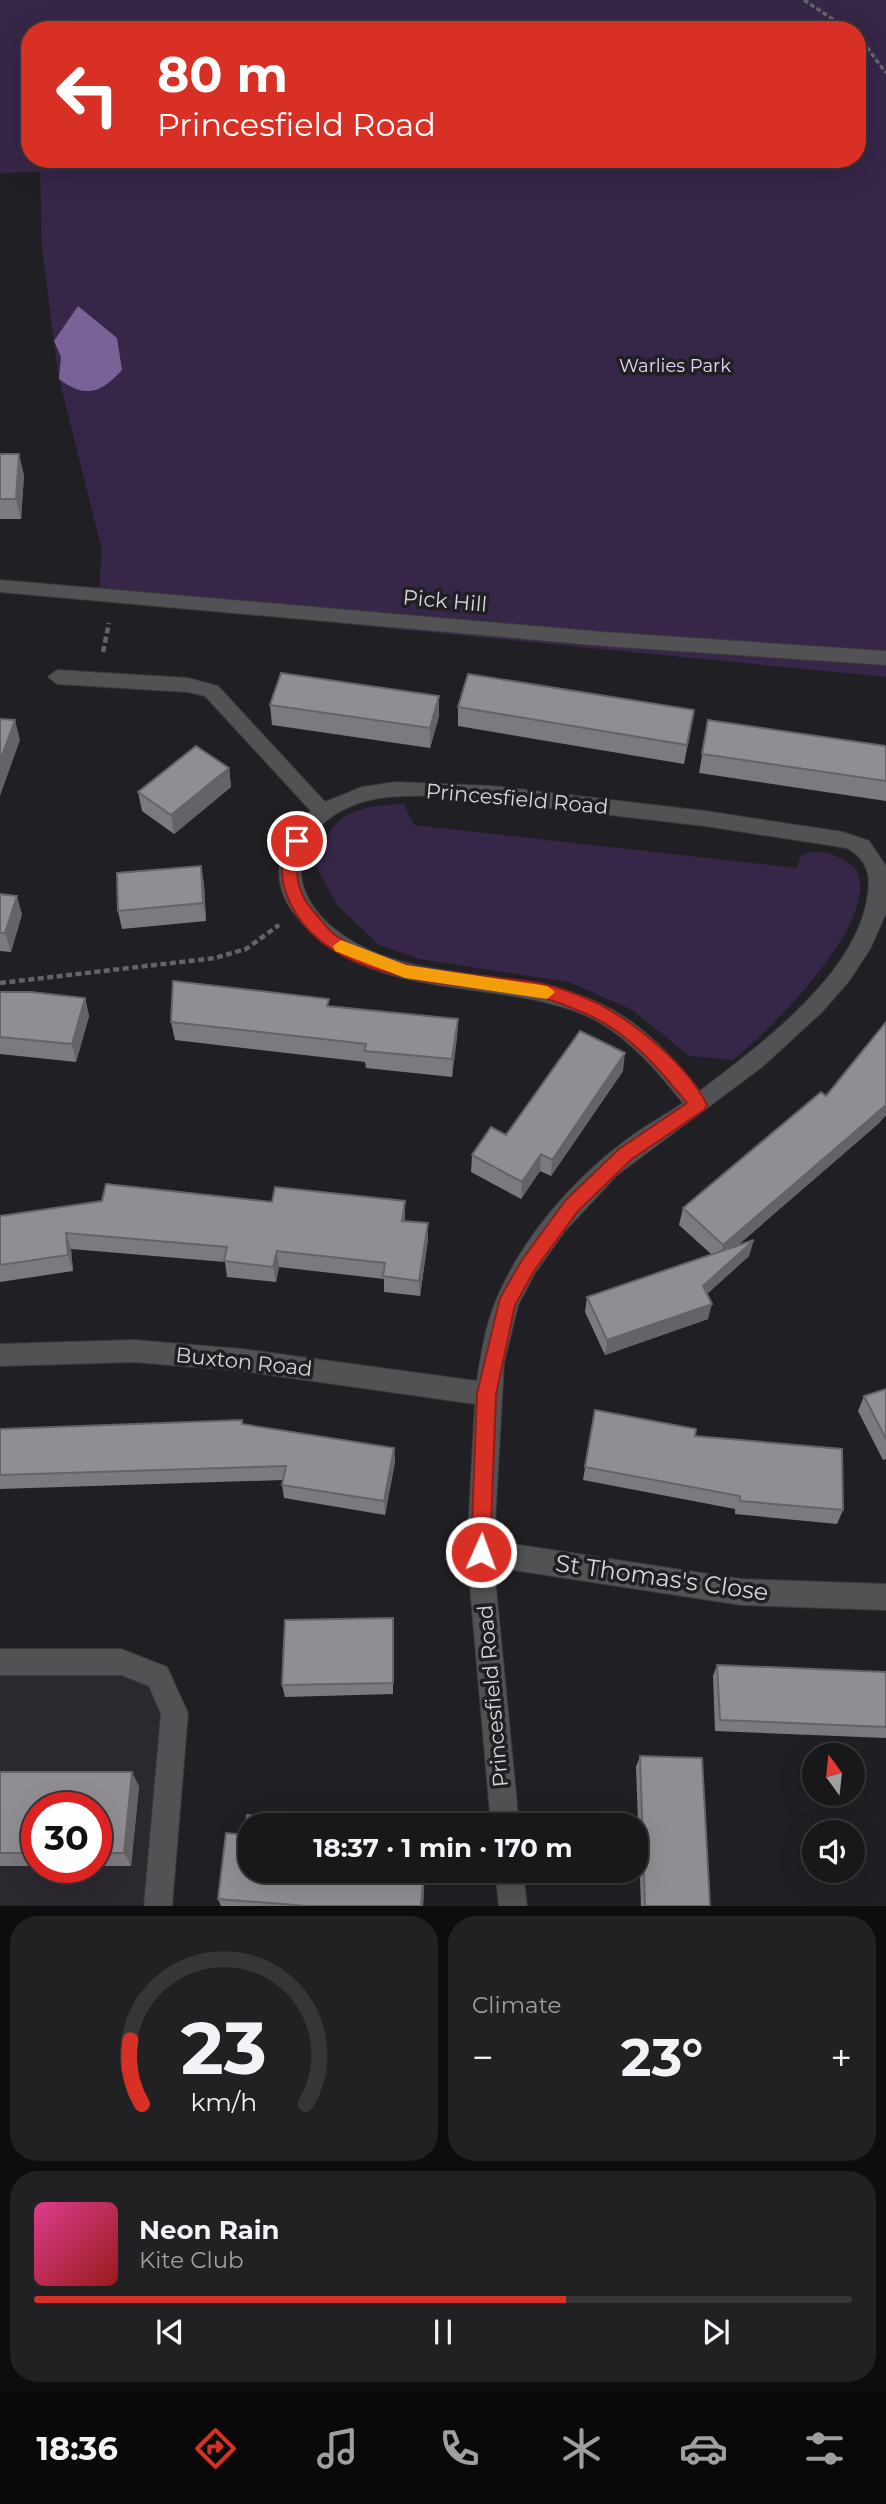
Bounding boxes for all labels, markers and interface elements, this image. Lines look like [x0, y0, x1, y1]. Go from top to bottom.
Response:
text: 80 m [157, 45, 288, 104]
icon: left [42, 49, 133, 140]
text: Princesfield Road [157, 105, 436, 144]
park label: Warlies Park [619, 355, 731, 377]
street label: Pick Hill [402, 584, 488, 617]
street label: Princesfield Road [425, 778, 609, 819]
pin [267, 811, 327, 871]
icon: arrive [278, 822, 316, 860]
street label: Buxton Road [175, 1342, 314, 1381]
position arrow [444, 1515, 518, 1589]
street label: St Thomas's Close [554, 1548, 770, 1607]
street label: Princesfield Road [472, 1604, 513, 1788]
north arrow [802, 1743, 864, 1806]
map controls [802, 1743, 865, 1883]
speed limit sign: 30 [21, 1792, 112, 1883]
button: sound [802, 1820, 865, 1883]
text: 18:37 · 1 min · 170 m [313, 1832, 573, 1864]
text: Climate [472, 1991, 561, 2019]
text: 23 [181, 2005, 267, 2093]
text: 23° [621, 2026, 703, 2089]
text: − [472, 2034, 494, 2081]
text: + [830, 2034, 852, 2081]
text: km/h [191, 2087, 257, 2117]
text: Neon Rain [139, 2214, 280, 2246]
text: Kite Club [139, 2246, 244, 2274]
icon: previous [151, 2313, 189, 2351]
icon: pause [424, 2313, 462, 2351]
icon: next [697, 2313, 735, 2351]
icon: directions [191, 2424, 240, 2473]
icon: music [313, 2424, 362, 2473]
icon: phone [435, 2424, 484, 2473]
icon: climate [557, 2424, 606, 2473]
icon: car [679, 2424, 728, 2473]
icon: filters [800, 2424, 849, 2473]
text: 18:36 [36, 2429, 118, 2468]

